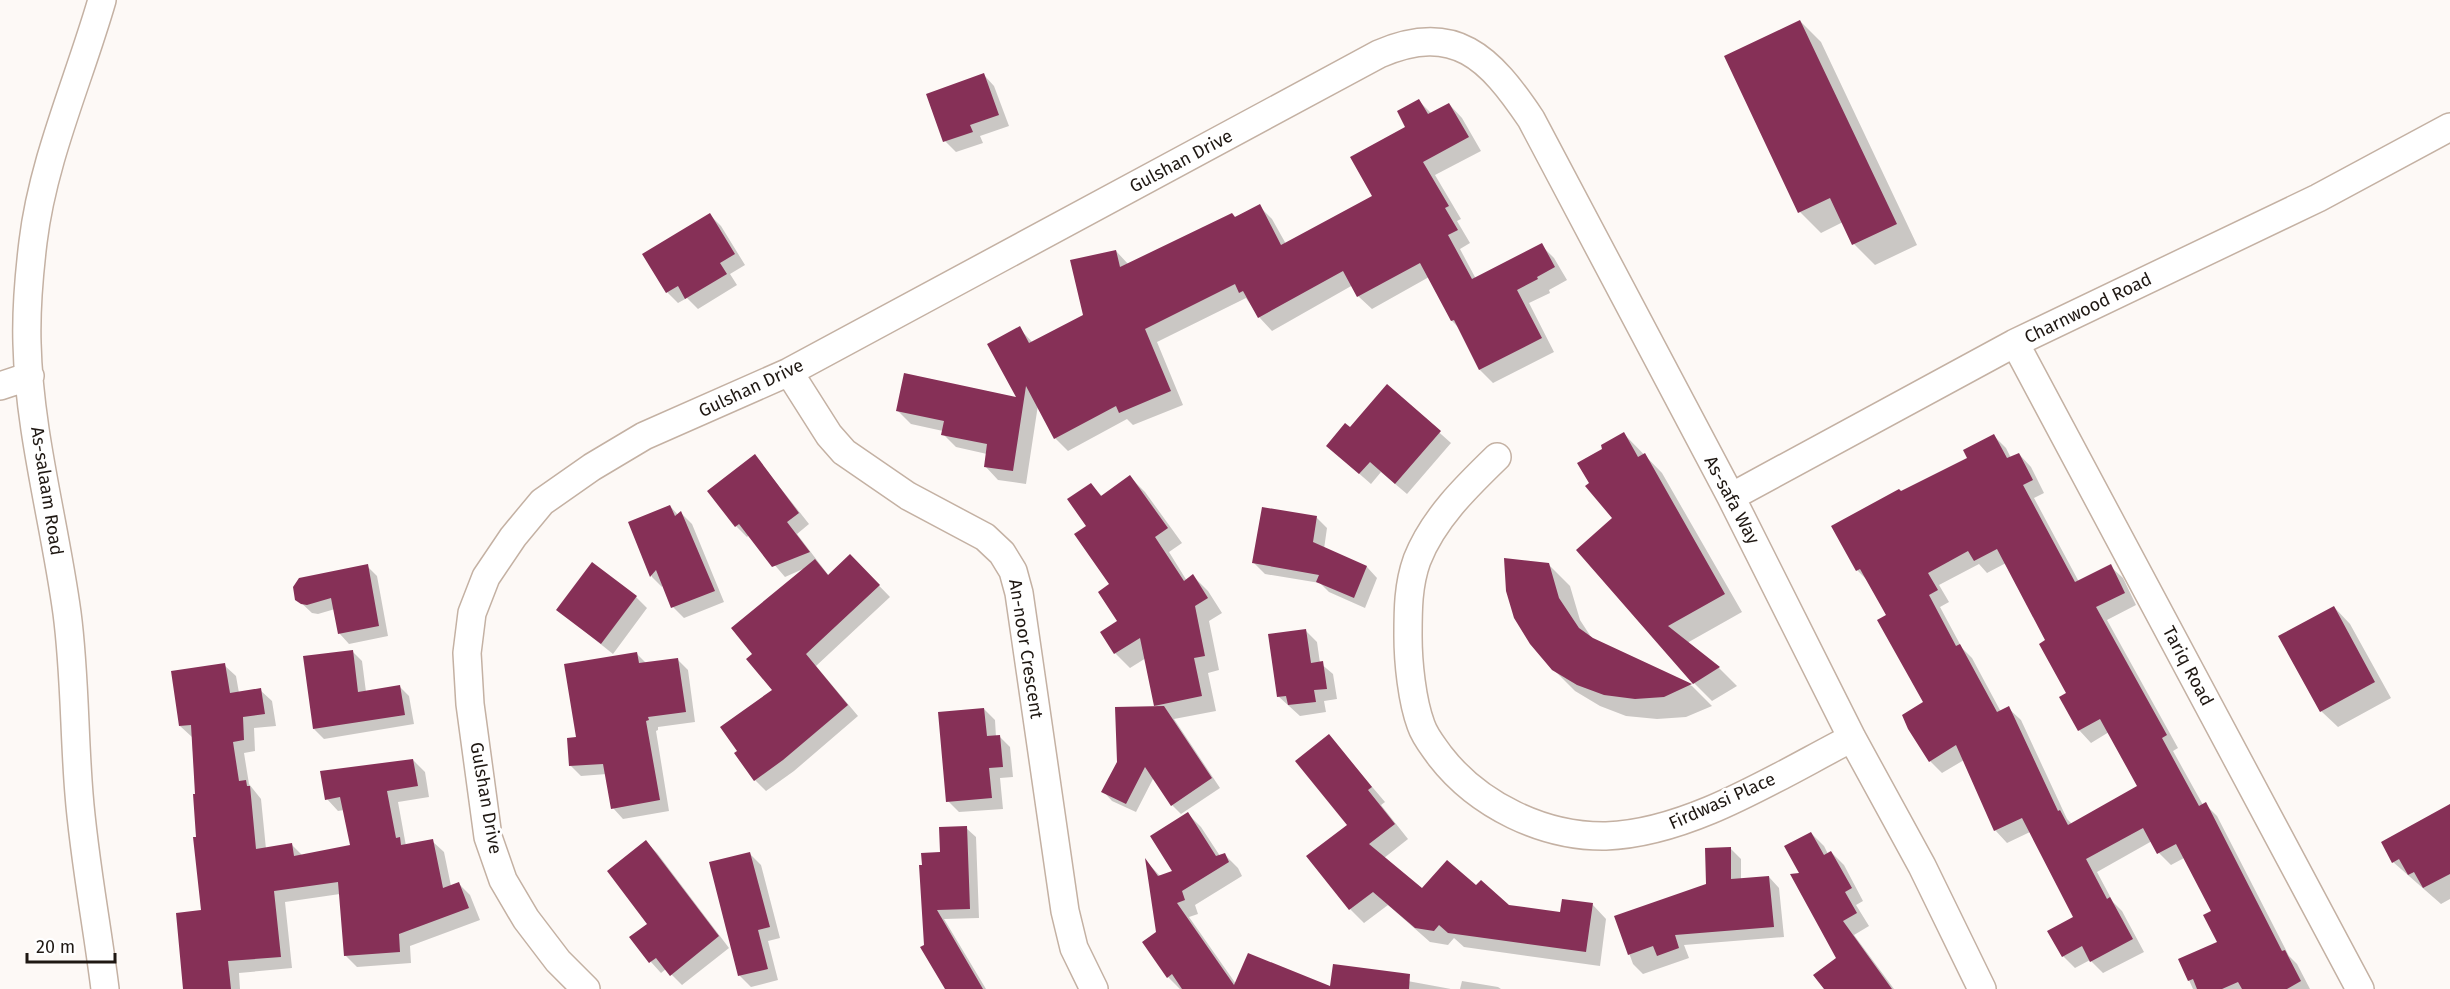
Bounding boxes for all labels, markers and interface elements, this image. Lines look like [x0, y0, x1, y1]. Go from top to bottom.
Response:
street label: Gulshan Drive [1126, 125, 1236, 197]
street label: Charnwood Road [2021, 268, 2155, 348]
street label: Gulshan Drive [695, 354, 807, 422]
street label: As-salaam Road [26, 425, 68, 557]
street label: As-safa Way [1700, 452, 1764, 548]
street label: An-noor Crescent [1004, 578, 1048, 721]
street label: Tariq Road [2158, 622, 2218, 710]
street label: Gulshan Drive [465, 740, 507, 856]
street label: Firdwasi Place [1665, 768, 1779, 834]
scale bar [27, 926, 116, 964]
text: 20 m [36, 936, 75, 958]

